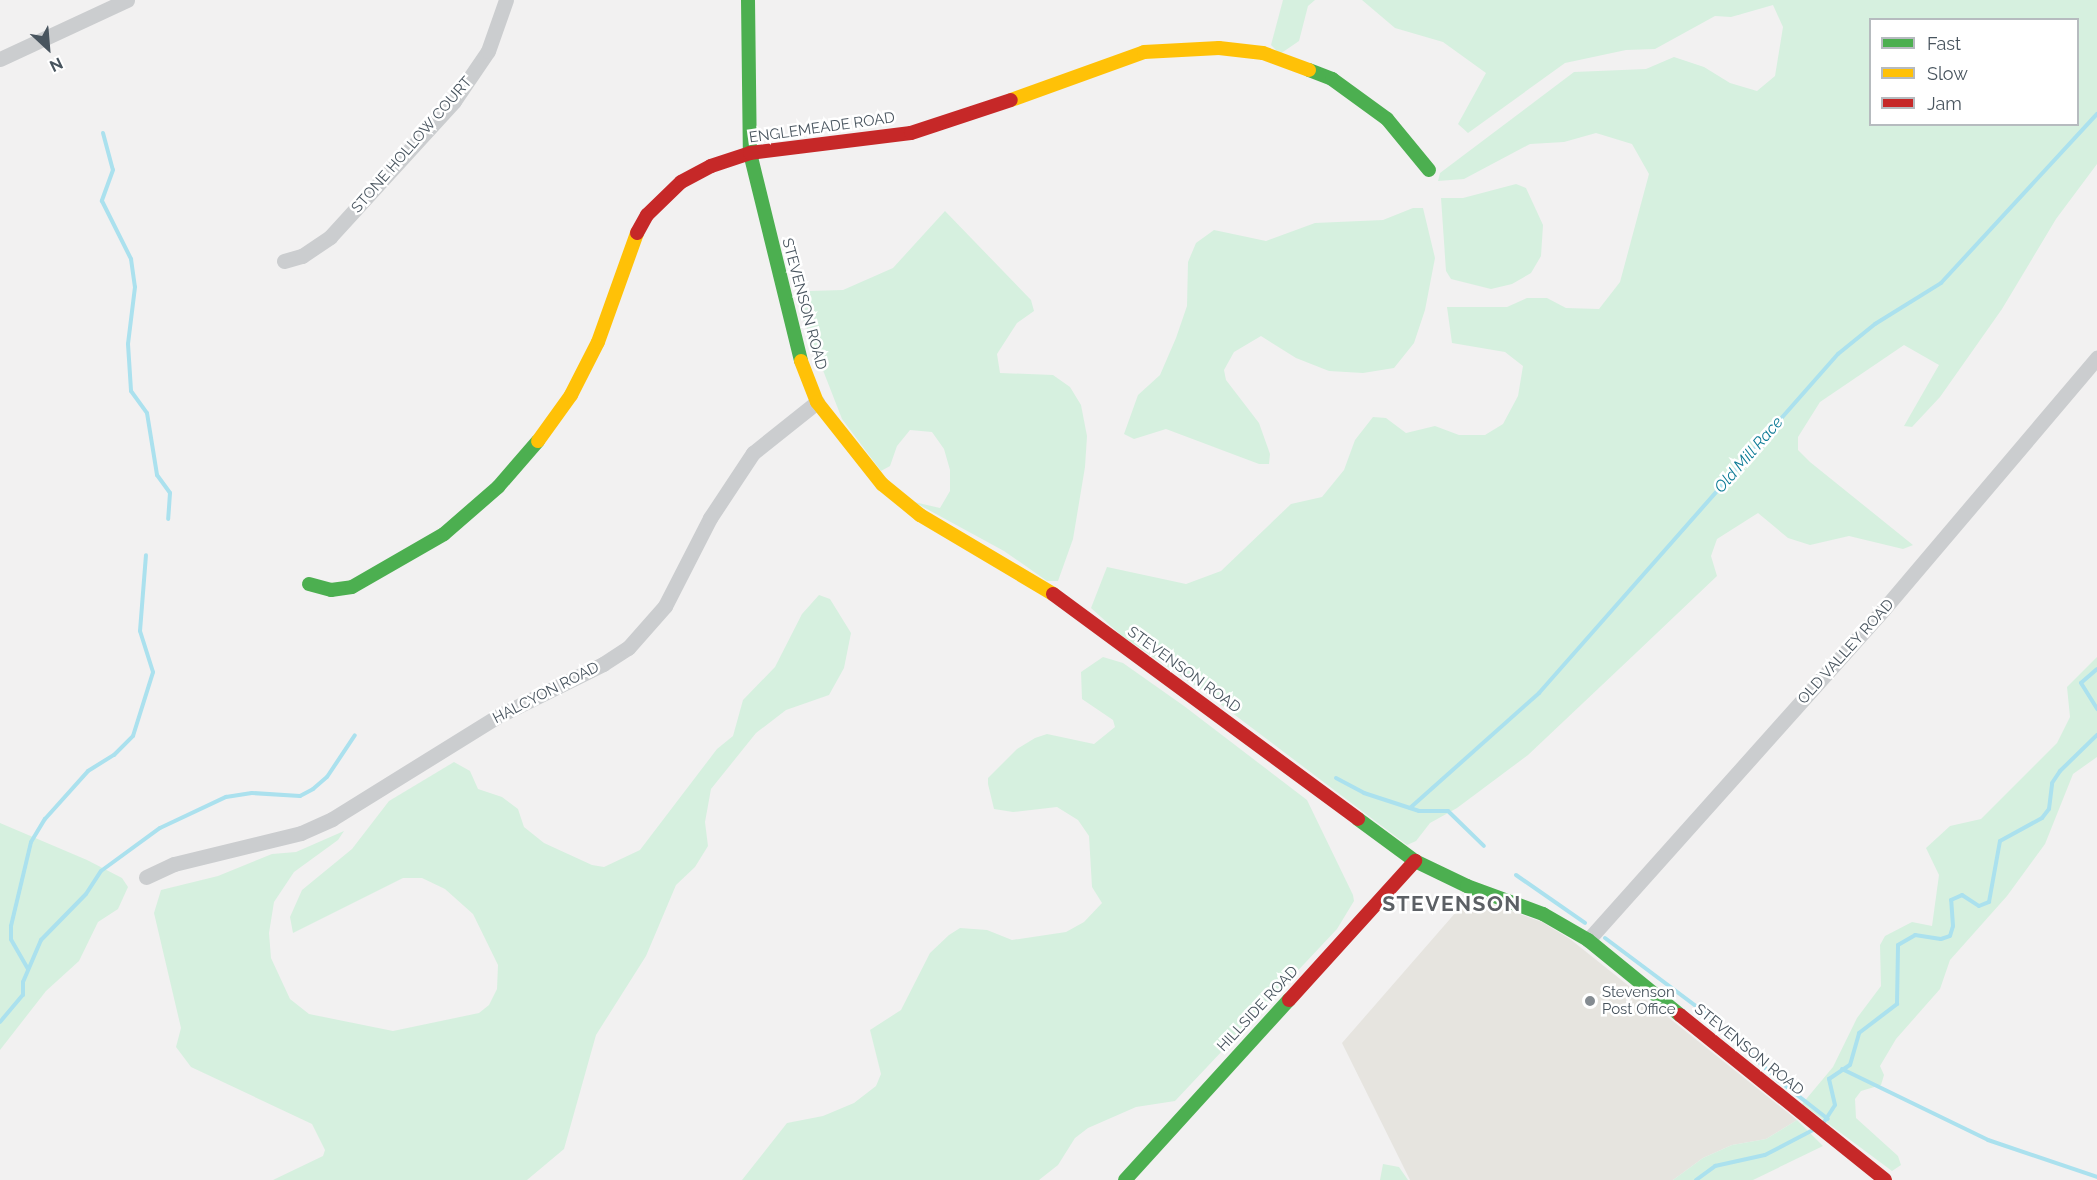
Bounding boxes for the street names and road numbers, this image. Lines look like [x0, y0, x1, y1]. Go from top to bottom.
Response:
street label: STONE HOLLOW COURT [348, 73, 476, 217]
street label: ENGLEMEADE ROAD [748, 109, 896, 147]
street label: STEVENSON ROAD [778, 236, 830, 372]
street label: OLD VALLEY ROAD [1794, 596, 1898, 708]
street label: STEVENSON ROAD [1124, 623, 1244, 717]
street label: HALCYON ROAD [490, 658, 602, 728]
street label: HILLSIDE ROAD [1214, 963, 1302, 1055]
street label: STEVENSON ROAD [1691, 1000, 1807, 1100]

